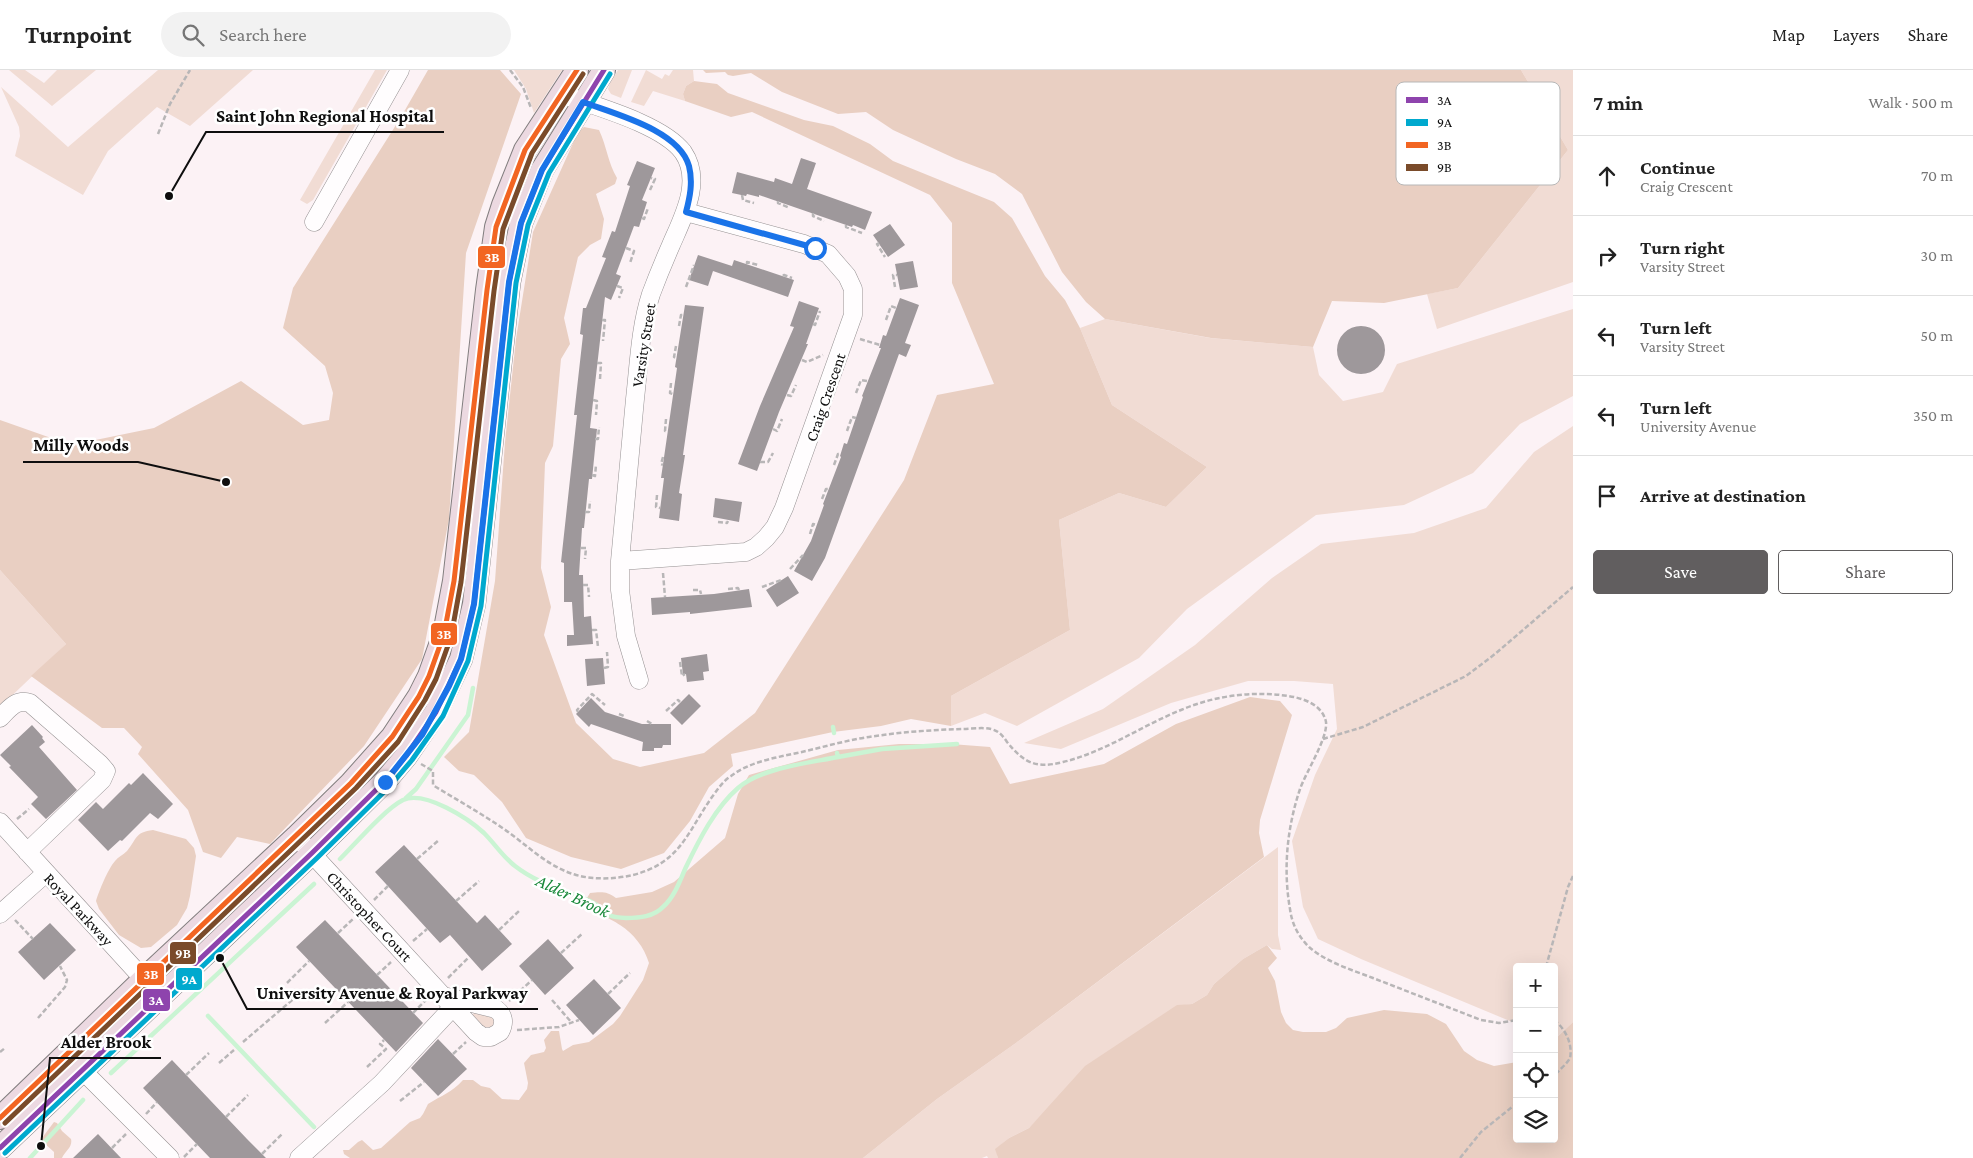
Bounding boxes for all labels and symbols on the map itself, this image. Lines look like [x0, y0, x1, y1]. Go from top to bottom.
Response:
legend [1396, 82, 1560, 185]
text: 3A [1437, 92, 1452, 108]
callout: Saint John Regional Hospital [206, 99, 444, 132]
text: Saint John Regional Hospital [216, 106, 434, 126]
text: 9A [1437, 114, 1452, 130]
text: 3B [1437, 137, 1452, 153]
text: 9B [1437, 159, 1452, 175]
route start [804, 237, 827, 260]
line badge: 3B [477, 245, 506, 269]
text: 3B [484, 249, 500, 265]
street label: Varsity Street [628, 301, 660, 388]
street label: Craig Crescent [802, 350, 850, 444]
callout: Milly Woods [23, 429, 138, 462]
text: Milly Woods [33, 435, 129, 455]
line badge: 3B [430, 622, 458, 646]
text: 3B [436, 626, 452, 642]
route end [374, 771, 397, 794]
street label: Christopher Court [323, 868, 416, 966]
street label: Royal Parkway [40, 870, 117, 950]
water label: Alder Brook [532, 870, 614, 922]
line badge: 9B [169, 941, 197, 965]
text: 9B [175, 945, 191, 961]
line badge: 3B [136, 962, 165, 986]
text: 3B [143, 966, 159, 982]
line badge: 9A [175, 967, 203, 991]
text: 9A [181, 971, 197, 987]
callout: University Avenue & Royal Parkway [247, 976, 538, 1009]
text: University Avenue & Royal Parkway [256, 983, 528, 1003]
line badge: 3A [142, 988, 171, 1012]
text: 3A [149, 992, 164, 1008]
callout: Alder Brook [50, 1025, 161, 1058]
text: Alder Brook [60, 1032, 152, 1052]

